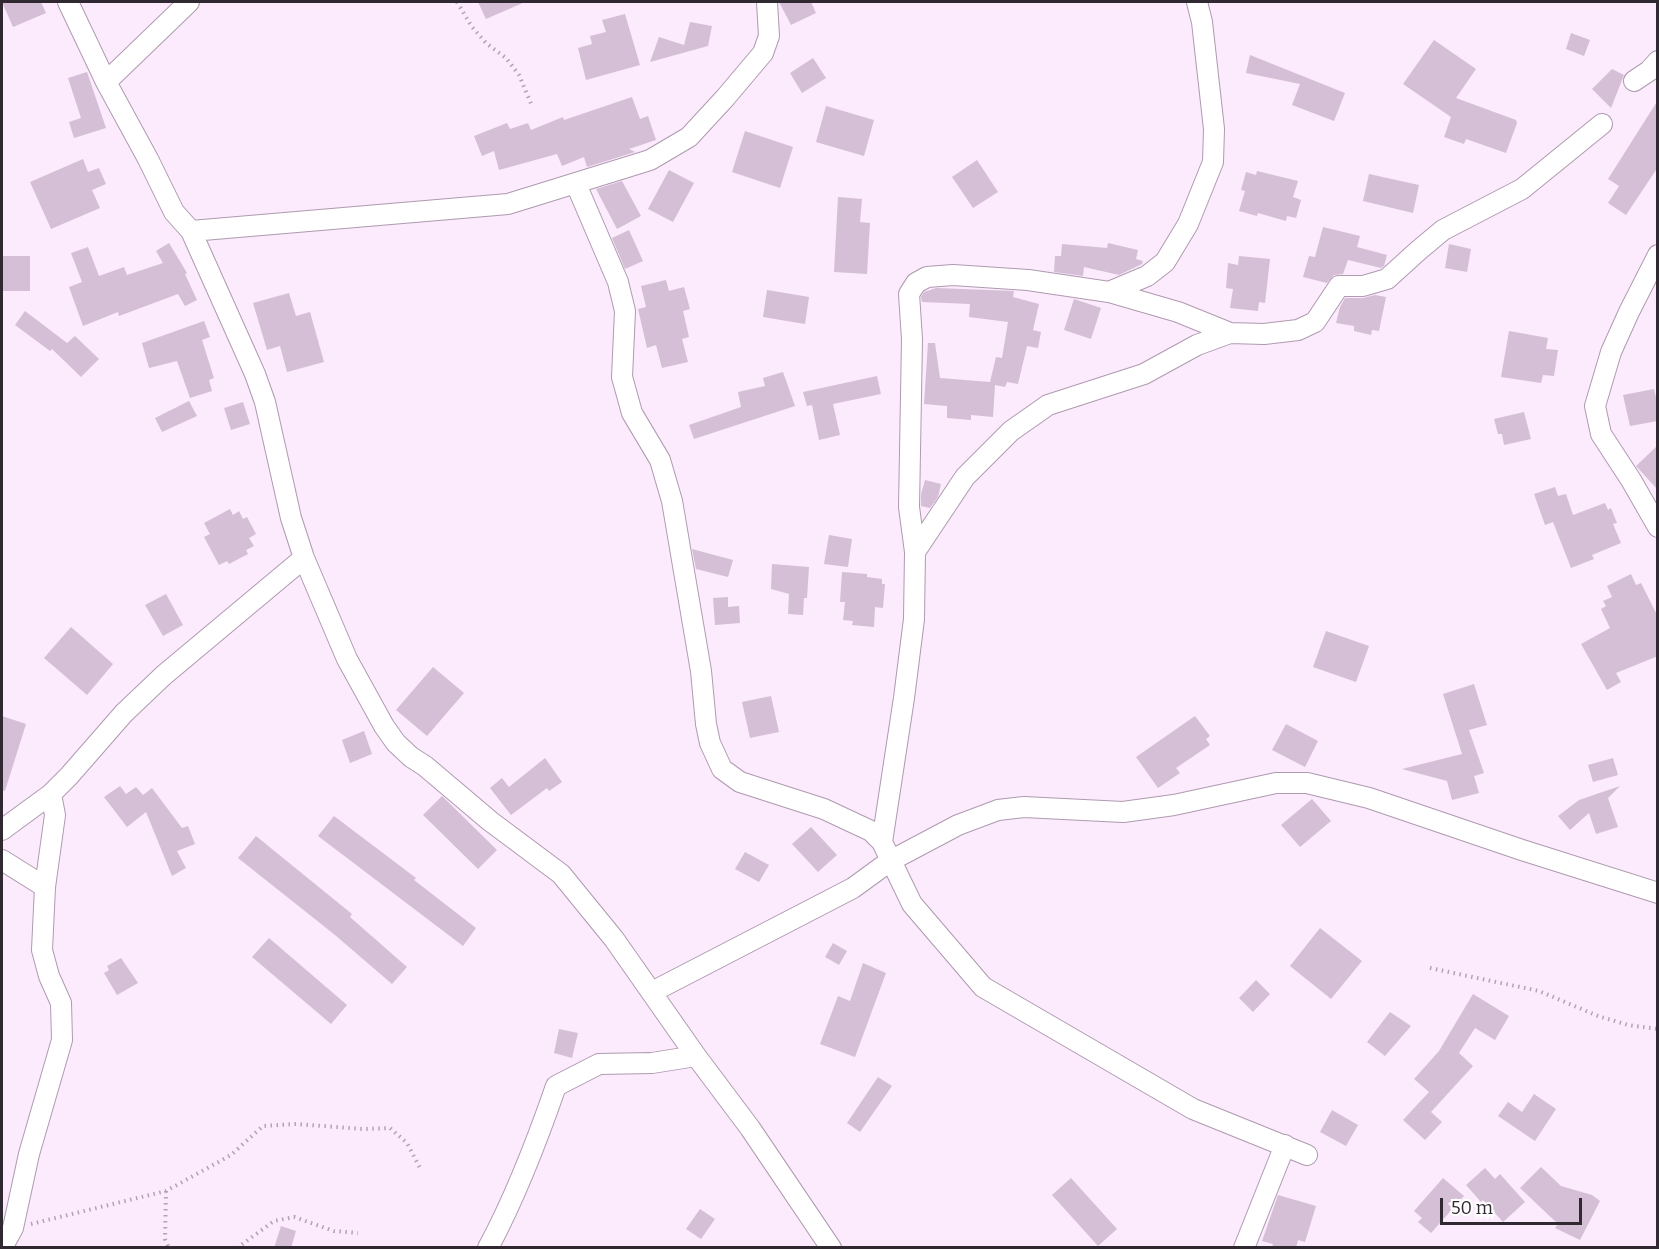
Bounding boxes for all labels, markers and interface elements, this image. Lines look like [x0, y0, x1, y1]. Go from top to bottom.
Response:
scale bar [1443, 1186, 1586, 1224]
text: 50 m [1451, 1197, 1493, 1219]

